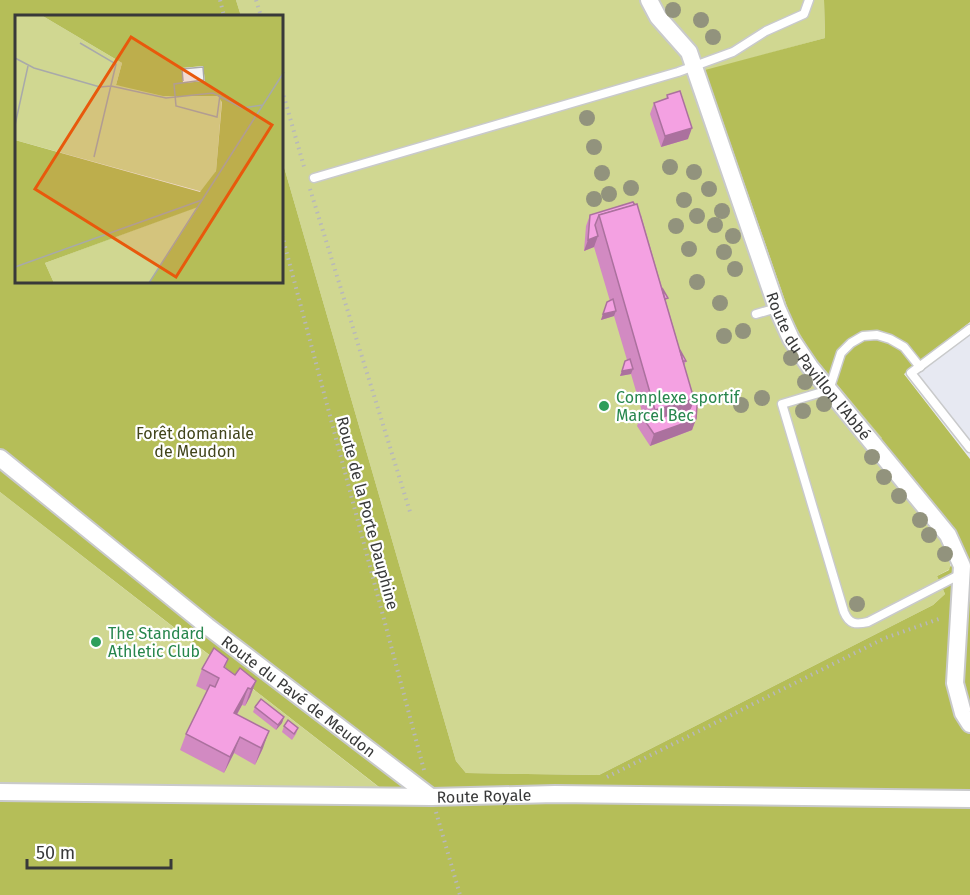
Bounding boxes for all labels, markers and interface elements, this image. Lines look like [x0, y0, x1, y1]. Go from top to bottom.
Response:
inset map [15, 15, 284, 284]
street label: Route du Pavillon l'Abbé [762, 289, 875, 444]
place label: Complexe sportif Marcel Bec [616, 388, 741, 425]
marker: Complexe sportif Marcel Bec [597, 399, 611, 413]
street label: Route de la Porte Dauphine [333, 414, 402, 612]
park label: Forêt domaniale de Meudon [136, 424, 254, 461]
place label: The Standard Athletic Club [108, 624, 205, 661]
street label: Route du Pavé de Meudon [218, 632, 379, 761]
marker: The Standard Athletic Club [89, 635, 103, 649]
street label: Route Royale [436, 786, 532, 807]
scale bar [27, 832, 171, 870]
text: 50 m [36, 842, 75, 864]

